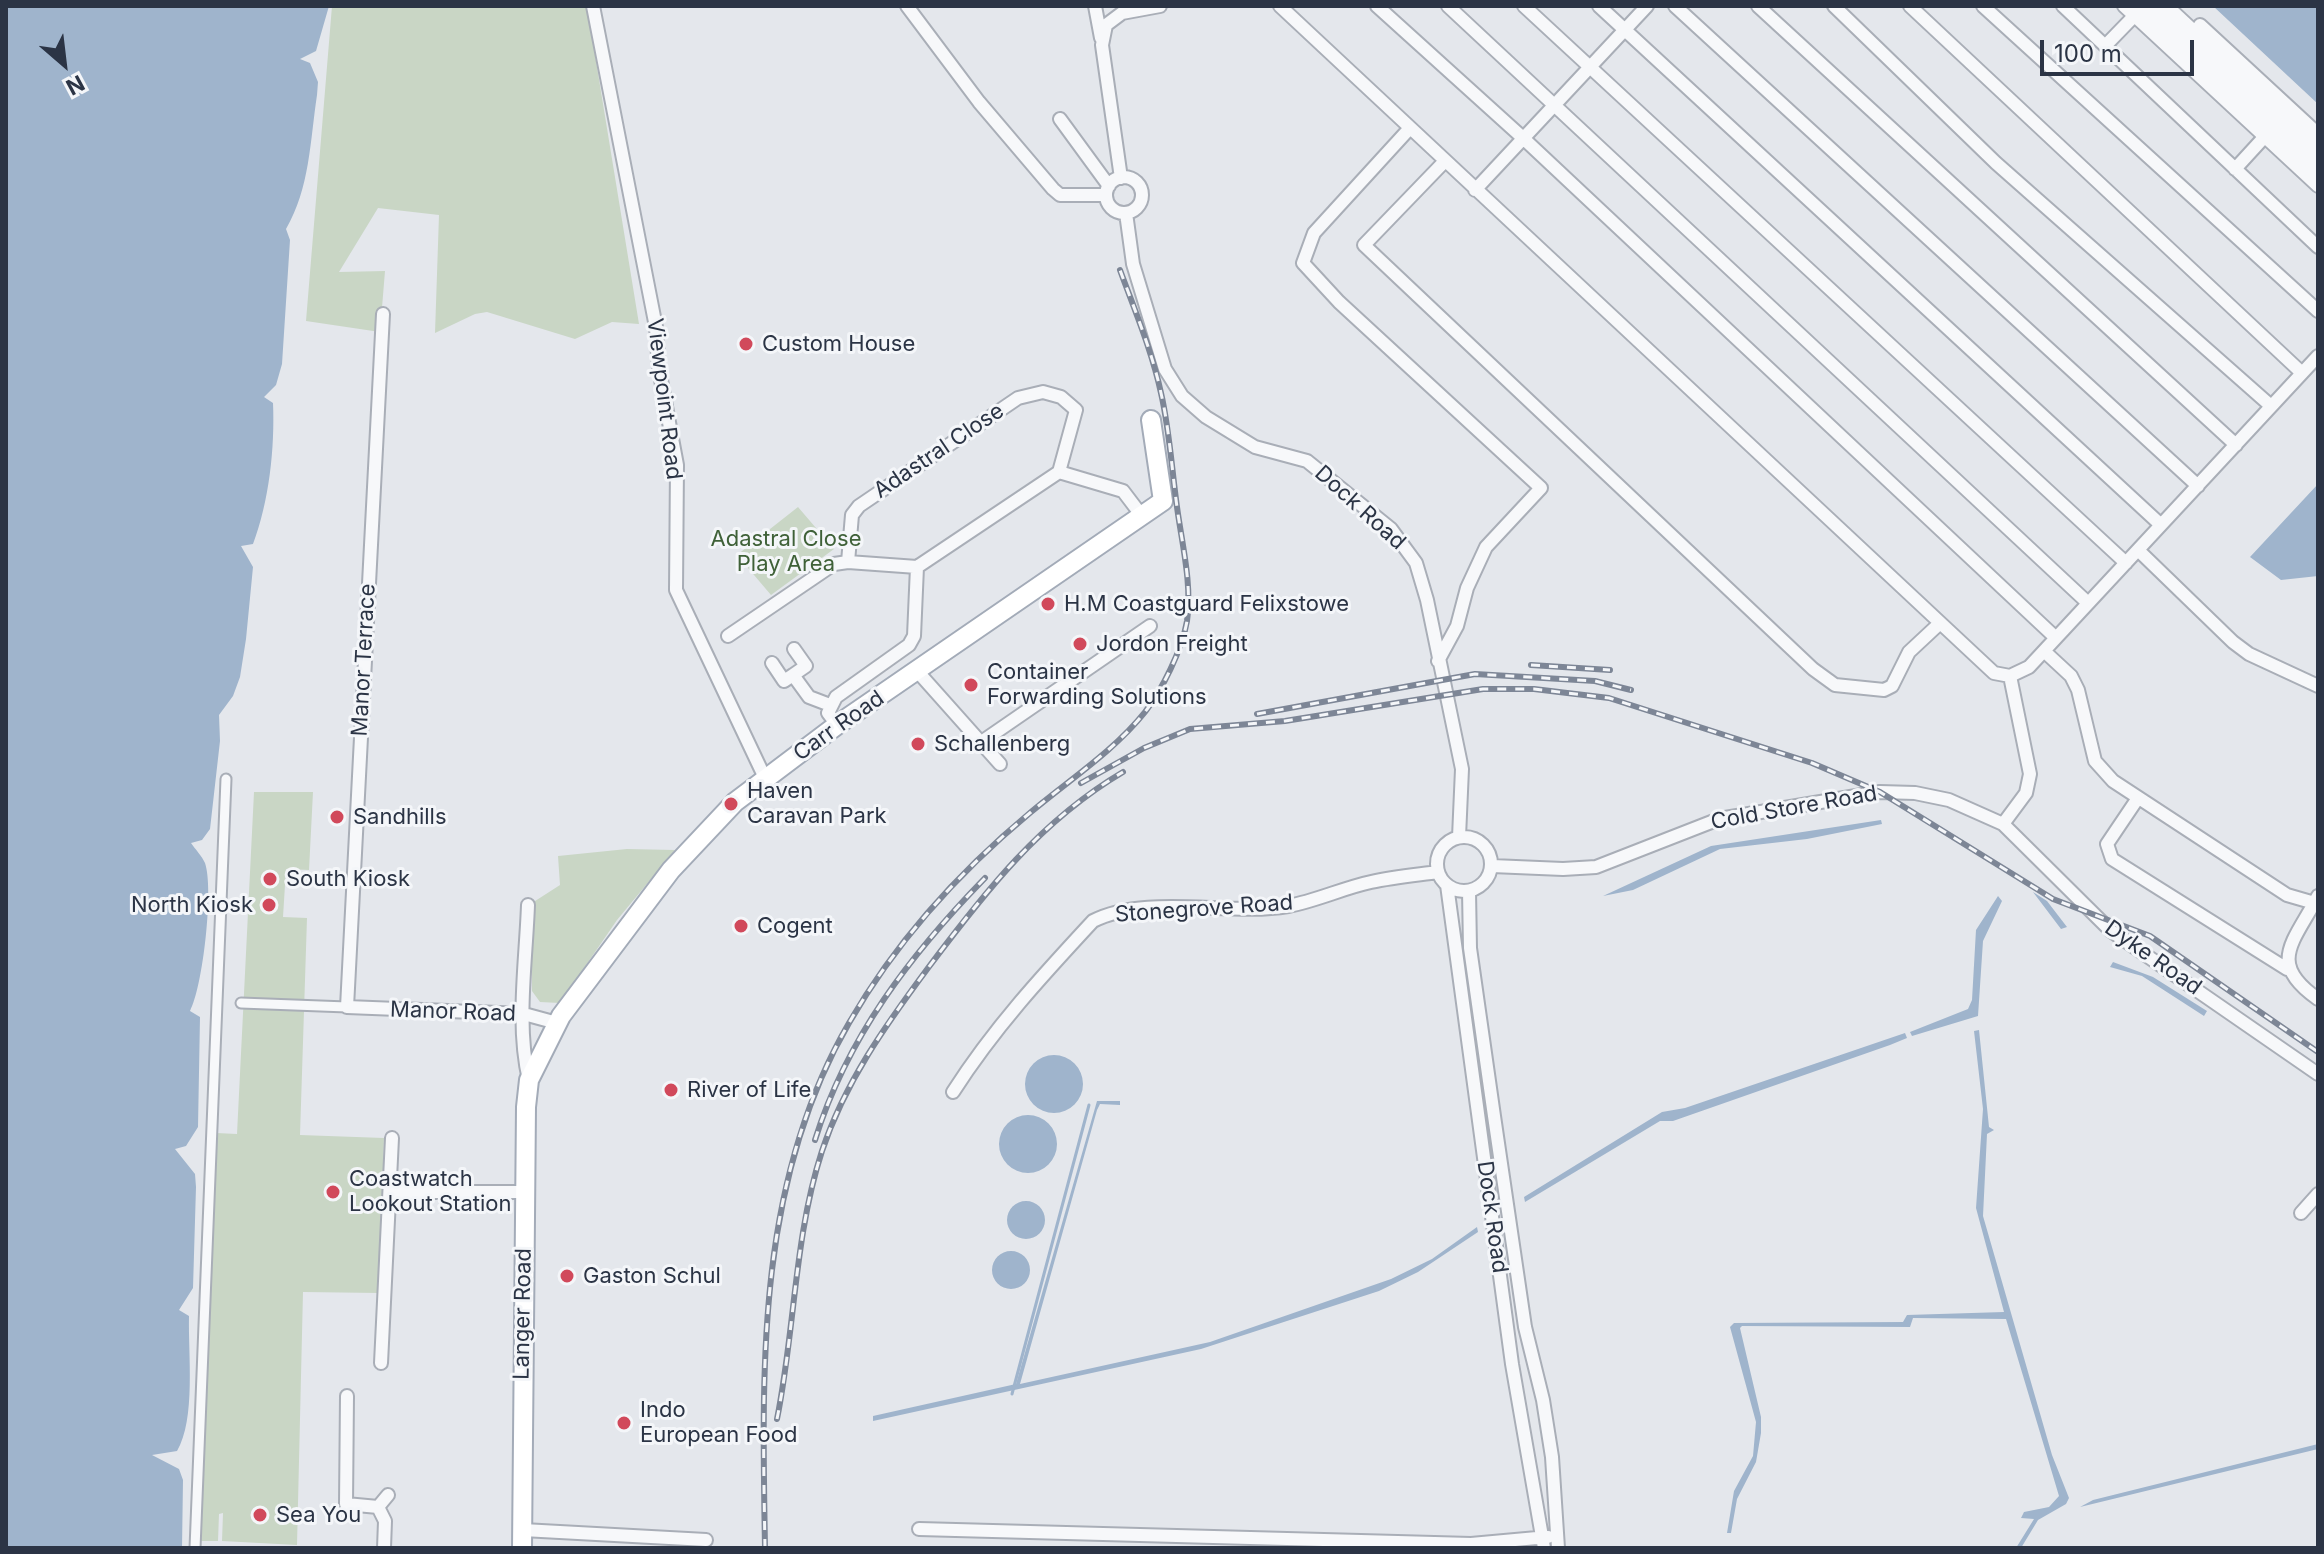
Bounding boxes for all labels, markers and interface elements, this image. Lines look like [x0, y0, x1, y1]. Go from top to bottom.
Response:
north arrow [24, 24, 104, 104]
scale bar [2044, 24, 2198, 74]
text: 100 m [2054, 39, 2122, 68]
text: N [62, 70, 89, 101]
street label: Viewpoint Road [641, 317, 687, 481]
place label: Custom House [762, 331, 915, 357]
marker: Custom House [737, 335, 755, 353]
street label: Adastral Close [869, 398, 1009, 504]
street label: Dock Road [1309, 460, 1411, 556]
park label: Adastral Close Play Area [711, 526, 861, 578]
street label: Manor Terrace [347, 583, 381, 737]
place label: H.M Coastguard Felixstowe [1064, 591, 1349, 617]
marker: H.M Coastguard Felixstowe [1039, 595, 1057, 613]
place label: Jordon Freight [1096, 631, 1248, 657]
marker: Jordon Freight [1071, 635, 1089, 653]
place label: Container Forwarding Solutions [987, 659, 1206, 710]
marker: Container Forwarding Solutions [962, 676, 980, 694]
street label: Carr Road [789, 685, 889, 767]
place label: Schallenberg [934, 731, 1070, 757]
marker: Schallenberg [909, 735, 927, 753]
place label: Haven Caravan Park [747, 778, 887, 830]
street label: Cold Store Road [1709, 780, 1879, 836]
marker: Haven Caravan Park [722, 795, 740, 813]
place label: Sandhills [353, 804, 447, 830]
marker: Sandhills [328, 808, 346, 826]
place label: South Kiosk [286, 866, 410, 892]
marker: South Kiosk [261, 870, 279, 888]
street label: Stonegrove Road [1114, 890, 1294, 928]
place label: North Kiosk [131, 892, 253, 918]
marker: North Kiosk [260, 896, 278, 914]
place label: Cogent [757, 913, 833, 939]
street label: Dyke Road [2100, 915, 2206, 1001]
marker: Cogent [732, 917, 750, 935]
street label: Manor Road [390, 997, 516, 1027]
place label: River of Life [687, 1077, 811, 1103]
marker: River of Life [662, 1081, 680, 1099]
street label: Dock Road [1471, 1159, 1513, 1275]
place label: Coastwatch Lookout Station [349, 1166, 511, 1218]
marker: Coastwatch Lookout Station [324, 1183, 342, 1201]
street label: Langer Road [509, 1248, 537, 1380]
place label: Gaston Schul [583, 1263, 721, 1289]
marker: Gaston Schul [558, 1267, 576, 1285]
place label: Indo European Food [640, 1397, 797, 1448]
marker: Indo European Food [615, 1414, 633, 1432]
place label: Sea You [276, 1502, 361, 1528]
marker: Sea You [251, 1506, 269, 1524]

